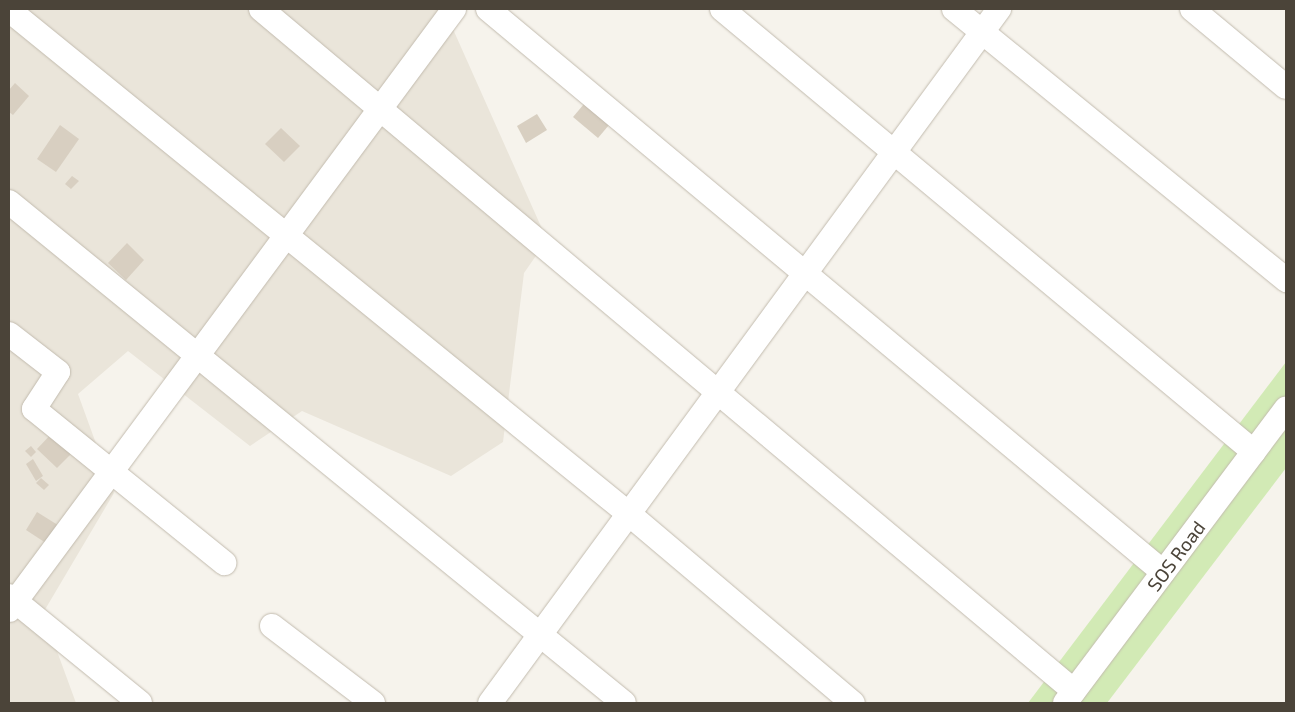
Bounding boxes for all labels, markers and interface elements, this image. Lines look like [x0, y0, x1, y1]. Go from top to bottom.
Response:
street label: SOS Road [1142, 516, 1210, 596]

